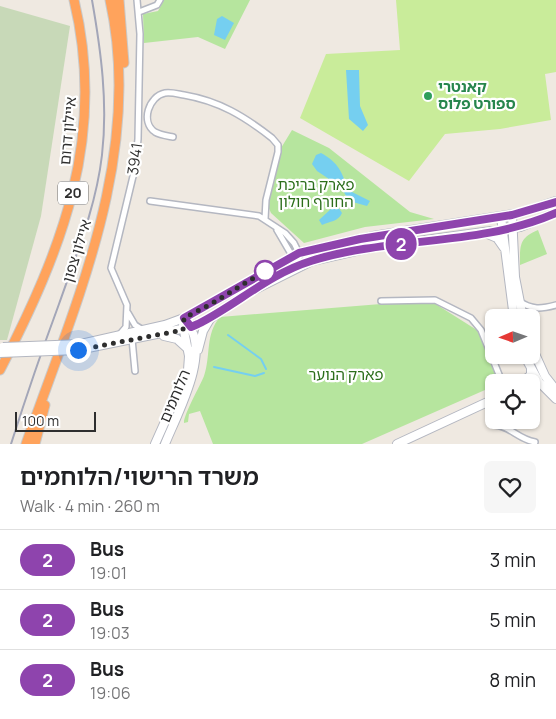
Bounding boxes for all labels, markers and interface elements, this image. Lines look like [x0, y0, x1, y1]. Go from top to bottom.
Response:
place label: קאנטרי ספורט פלוס [438, 76, 516, 114]
marker: קאנטרי ספורט פלוס [422, 90, 434, 102]
street label: איילון דרום [54, 96, 81, 166]
street label: 3941 [122, 141, 147, 176]
park label: פארק בריכת החורף חולון [277, 174, 355, 212]
road number: 20 [58, 182, 88, 204]
street label: איילון צפון [57, 217, 96, 285]
line badge: 2 [385, 228, 417, 260]
text: 2 [396, 232, 406, 256]
unlabelled marker [254, 260, 276, 282]
north arrow [485, 309, 540, 364]
map controls [485, 309, 540, 429]
your location [66, 338, 91, 363]
park label: פארק הנוער [308, 364, 384, 385]
street label: הלוחמים [154, 366, 195, 426]
button: locate [485, 374, 540, 429]
scale bar [15, 409, 96, 432]
text: 100 m [22, 411, 59, 430]
text: משרד הרישוי/הלוחמים [20, 459, 259, 492]
button: heart [484, 461, 536, 513]
text: Walk · 4 min · 260 m [20, 495, 160, 517]
text: Bus [90, 536, 124, 562]
text: 3 min [490, 547, 536, 573]
text: 2 [42, 548, 53, 572]
text: 19:01 [90, 562, 127, 584]
text: Bus [90, 596, 124, 622]
text: 5 min [489, 607, 536, 633]
text: 2 [42, 608, 53, 632]
text: 19:03 [90, 622, 130, 644]
text: Bus [90, 656, 124, 682]
text: 8 min [489, 667, 536, 693]
text: 2 [42, 668, 53, 692]
text: 19:06 [90, 682, 131, 704]

